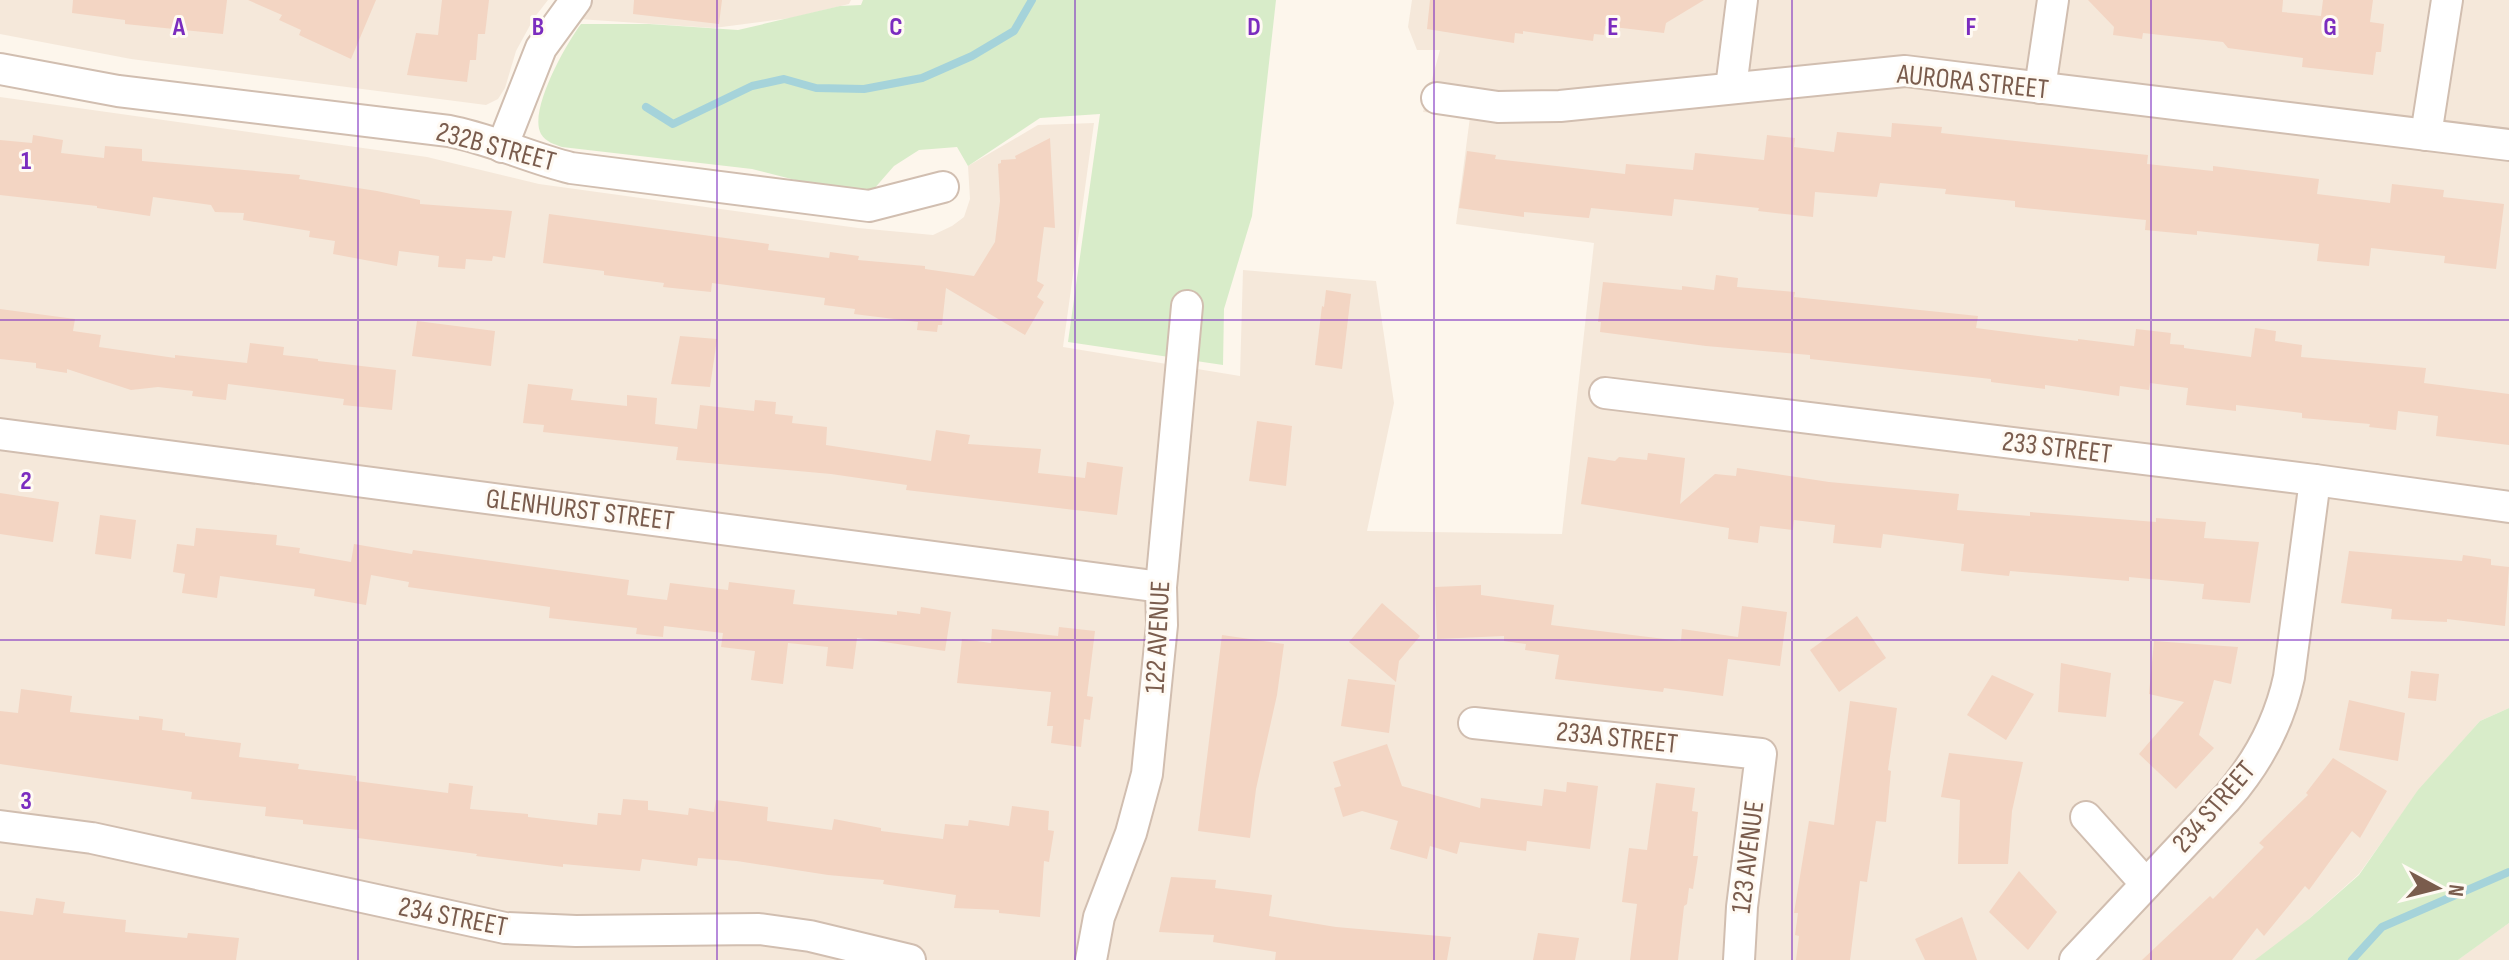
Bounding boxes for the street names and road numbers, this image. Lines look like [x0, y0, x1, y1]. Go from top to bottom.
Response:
street label: AURORA STREET [1895, 58, 2050, 106]
street label: 232B STREET [433, 115, 559, 179]
street label: 233 STREET [2000, 425, 2114, 471]
street label: GLENHURST STREET [484, 482, 676, 538]
street label: 122 AVENUE [1139, 580, 1177, 694]
street label: 233A STREET [1555, 715, 1679, 761]
street label: 234 STREET [2165, 755, 2263, 859]
street label: 123 AVENUE [1725, 799, 1771, 915]
street label: 234 STREET [396, 890, 510, 944]

